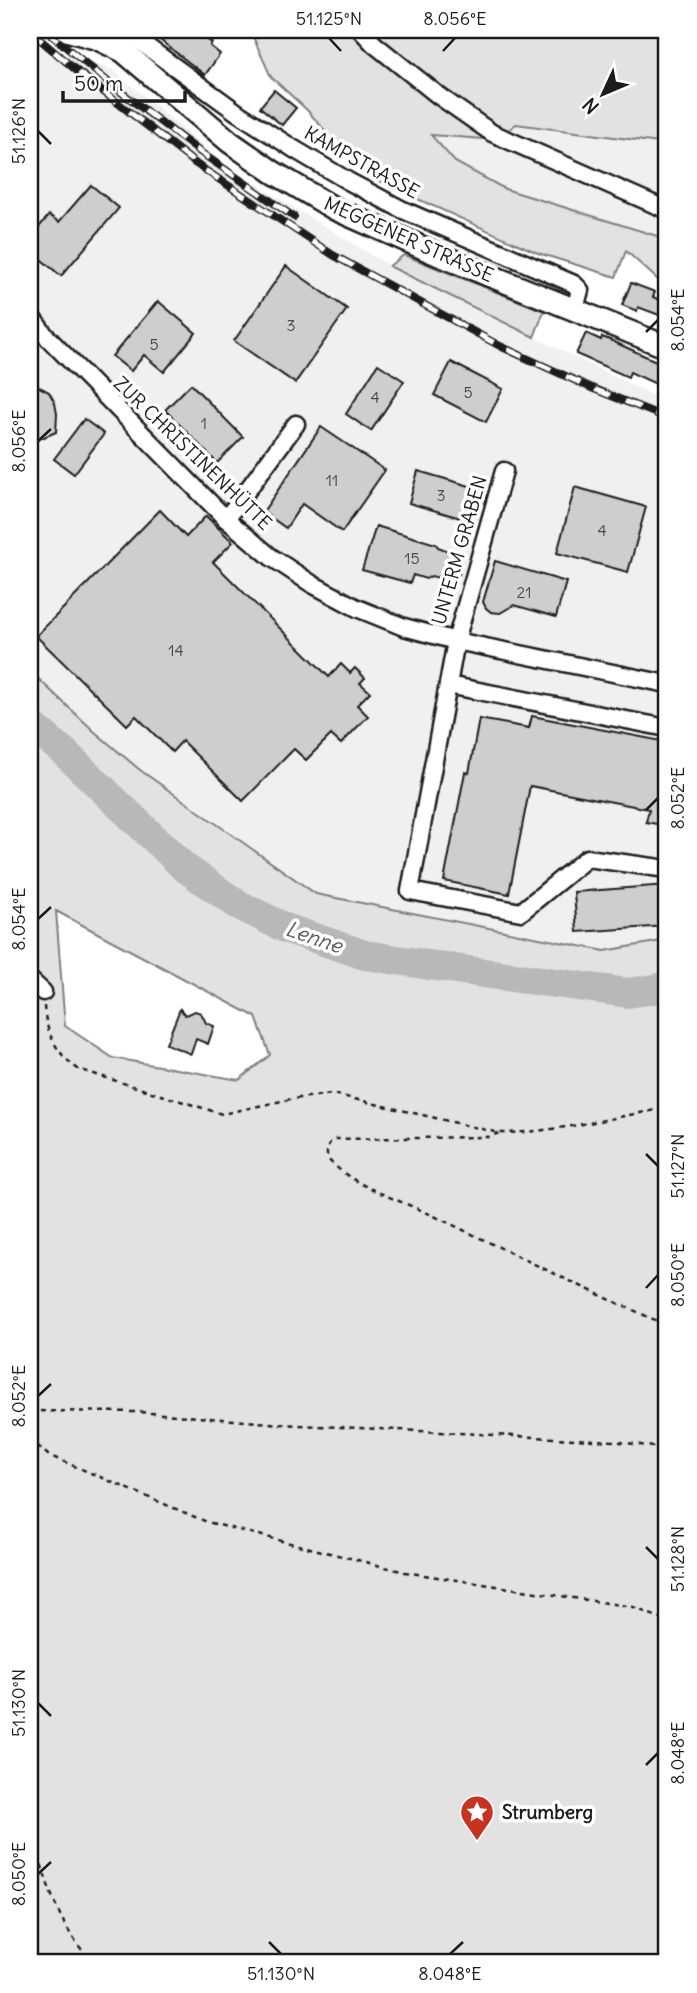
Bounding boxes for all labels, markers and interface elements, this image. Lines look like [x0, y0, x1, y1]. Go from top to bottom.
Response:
text: 51.125°N [296, 7, 362, 30]
text: 8.056°E [423, 7, 487, 30]
scale bar [63, 60, 186, 104]
north arrow [568, 60, 638, 130]
text: 50 m [74, 70, 123, 97]
text: N [578, 93, 604, 119]
text: 51.126°N [7, 98, 30, 164]
street label: KAMPSTRASSE [300, 121, 424, 203]
street label: MEGGENER STRASSE [321, 191, 497, 287]
text: 8.054°E [666, 288, 689, 352]
house number: 3 [286, 315, 296, 335]
house number: 5 [149, 334, 159, 354]
street label: ZUR CHRISTINENHÜTTE [109, 371, 277, 535]
house number: 5 [463, 382, 473, 402]
house number: 4 [370, 387, 380, 407]
text: 8.056°E [7, 409, 30, 473]
house number: 1 [201, 413, 207, 433]
house number: 11 [326, 470, 338, 490]
street label: UNTERM GRABEN [426, 473, 492, 627]
house number: 3 [436, 485, 446, 505]
house number: 4 [597, 520, 607, 540]
house number: 15 [404, 548, 420, 568]
house number: 21 [516, 582, 532, 602]
house number: 14 [168, 640, 184, 660]
text: 8.052°E [666, 767, 689, 829]
text: 8.054°E [7, 887, 30, 951]
water label: Lenne [282, 915, 347, 960]
text: 51.127°N [666, 1134, 689, 1198]
text: 8.050°E [666, 1243, 689, 1307]
text: 8.052°E [7, 1365, 30, 1427]
text: 51.128°N [666, 1526, 689, 1592]
text: 51.130°N [7, 1669, 30, 1737]
text: 8.048°E [666, 1721, 689, 1785]
place icon: Strumberg [458, 1793, 496, 1842]
place label: Strumberg [502, 1800, 593, 1824]
text: 8.050°E [7, 1842, 30, 1906]
text: 51.130°N [247, 1962, 315, 1985]
text: 8.048°E [418, 1962, 482, 1985]

